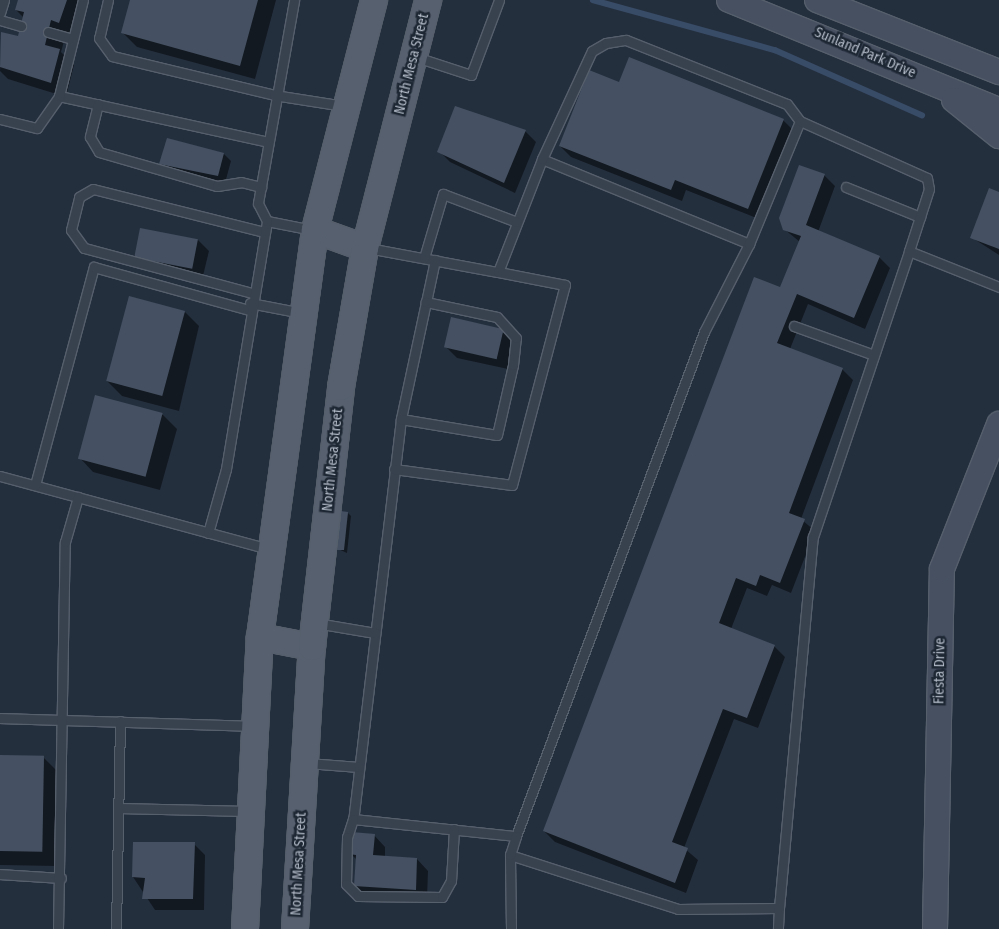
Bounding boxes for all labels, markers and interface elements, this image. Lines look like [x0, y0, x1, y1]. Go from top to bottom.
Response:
street label: North Mesa Street [391, 12, 433, 116]
street label: Sunland Park Drive [812, 24, 918, 82]
street label: North Mesa Street [319, 408, 347, 512]
street label: Fiesta Drive [931, 638, 949, 704]
street label: North Mesa Street [288, 812, 310, 916]

